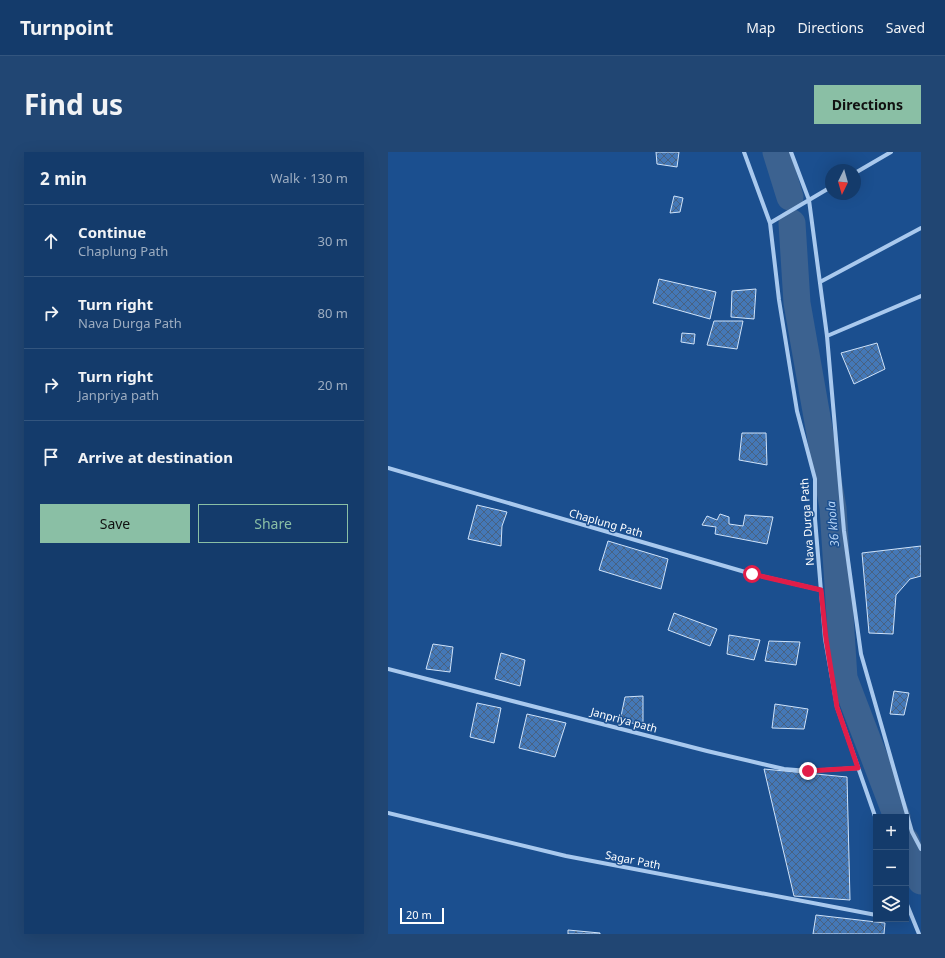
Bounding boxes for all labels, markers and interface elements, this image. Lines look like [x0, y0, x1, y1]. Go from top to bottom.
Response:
text: Turnpoint [20, 15, 113, 41]
text: Map [746, 18, 775, 37]
text: Directions [797, 18, 864, 37]
text: Saved [886, 18, 925, 37]
text: Find us [24, 85, 123, 123]
button: Directions [814, 85, 921, 124]
north arrow [825, 164, 861, 200]
text: 2 min [40, 167, 87, 190]
text: Walk · 130 m [270, 169, 348, 187]
text: Continue [78, 222, 146, 242]
icon: ahead [40, 230, 62, 252]
text: 30 m [318, 232, 348, 250]
text: Chaplung Path [78, 242, 168, 260]
text: Turn right [78, 294, 153, 314]
icon: right [40, 302, 62, 324]
text: 80 m [318, 304, 348, 322]
text: Nava Durga Path [78, 314, 182, 332]
text: Turn right [78, 366, 153, 386]
icon: right [40, 374, 62, 396]
text: 20 m [318, 376, 348, 394]
text: Janpriya path [78, 386, 159, 404]
icon: arrive [40, 446, 62, 468]
text: Arrive at destination [78, 447, 233, 467]
street label: Nava Durga Path [796, 478, 817, 566]
water label: 36 khola [822, 500, 843, 548]
button: Save [40, 504, 190, 543]
button: Share [198, 504, 348, 543]
street label: Chaplung Path [567, 505, 645, 540]
route start [743, 565, 761, 583]
street label: Janpriya path [588, 703, 659, 736]
route end [799, 762, 817, 780]
map controls [873, 814, 909, 922]
button: + [873, 814, 909, 850]
street label: Sagar Path [604, 847, 662, 872]
button: − [873, 850, 909, 886]
button: layers [873, 886, 909, 922]
scale bar [400, 906, 444, 925]
text: 20 m [406, 907, 432, 922]

